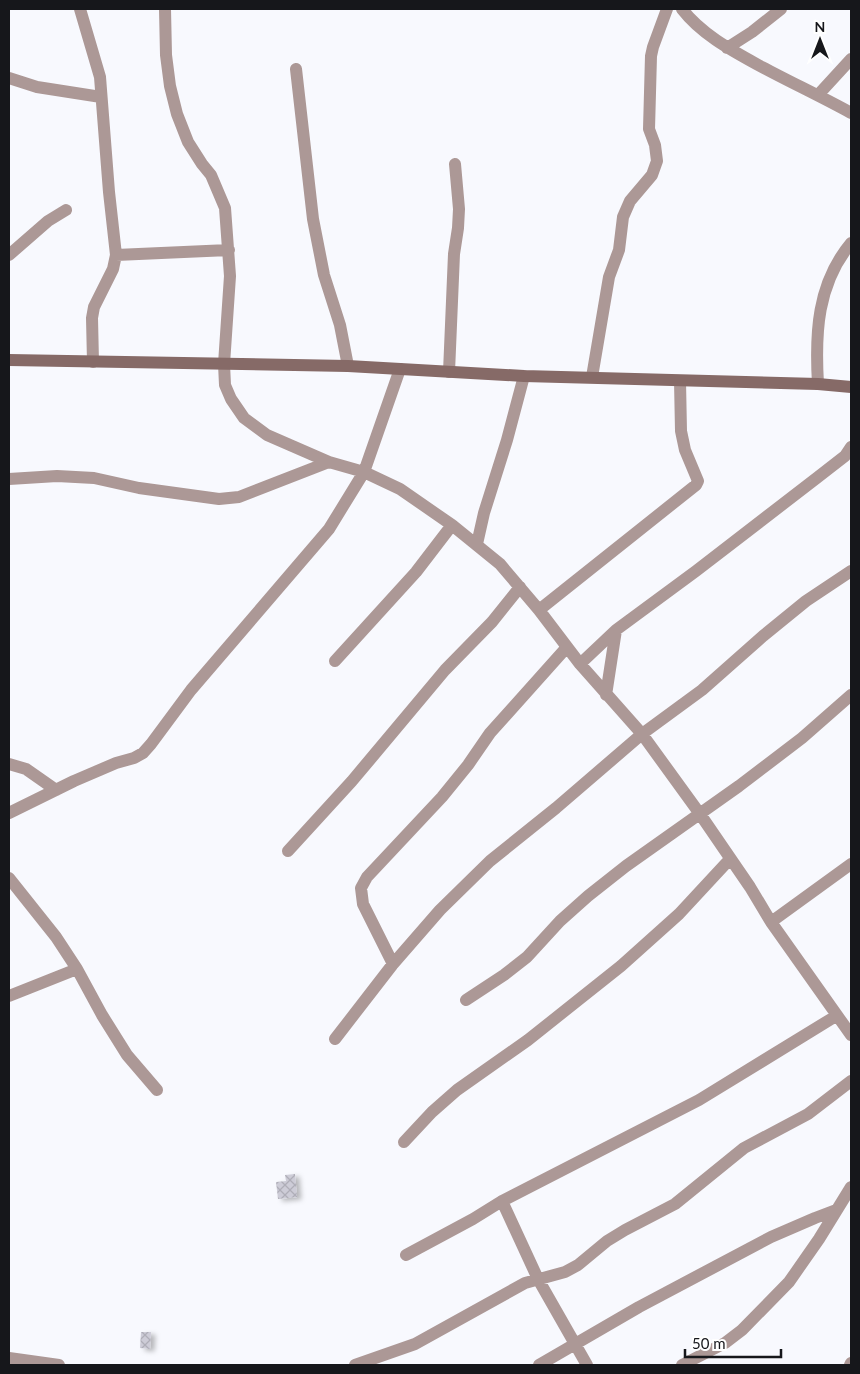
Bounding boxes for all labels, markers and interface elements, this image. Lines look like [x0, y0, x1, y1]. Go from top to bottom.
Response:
north arrow [795, 15, 845, 65]
text: N [815, 18, 825, 35]
scale bar [685, 1326, 781, 1358]
text: 50 m [692, 1334, 726, 1352]

